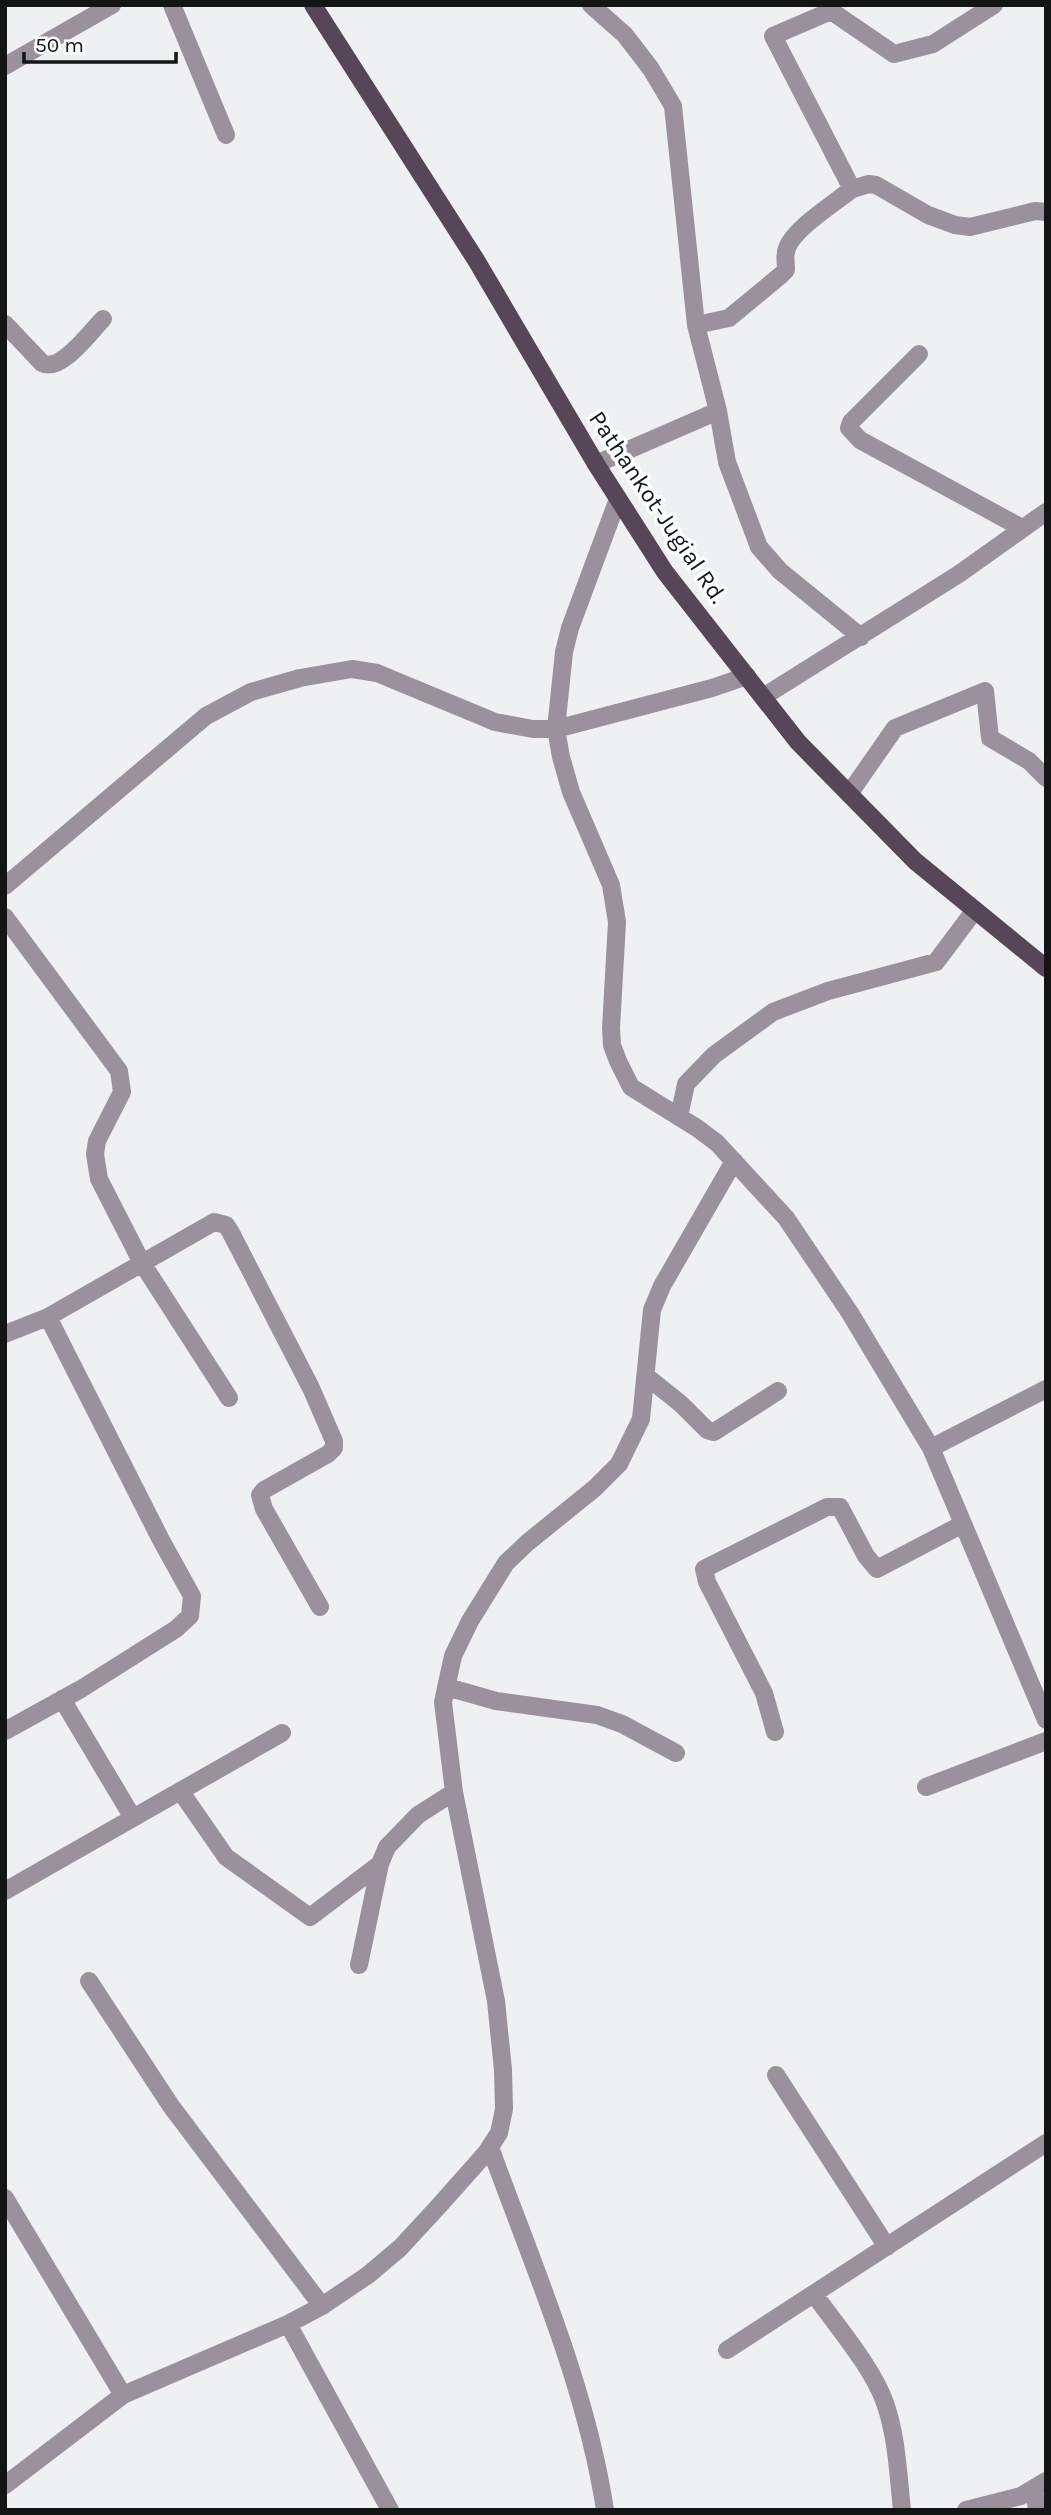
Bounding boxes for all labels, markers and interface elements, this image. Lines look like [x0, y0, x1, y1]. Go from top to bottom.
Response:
scale bar [24, 21, 177, 65]
text: 50 m [35, 33, 84, 57]
street label: Pathankot-Jugial Rd. [583, 406, 733, 608]

